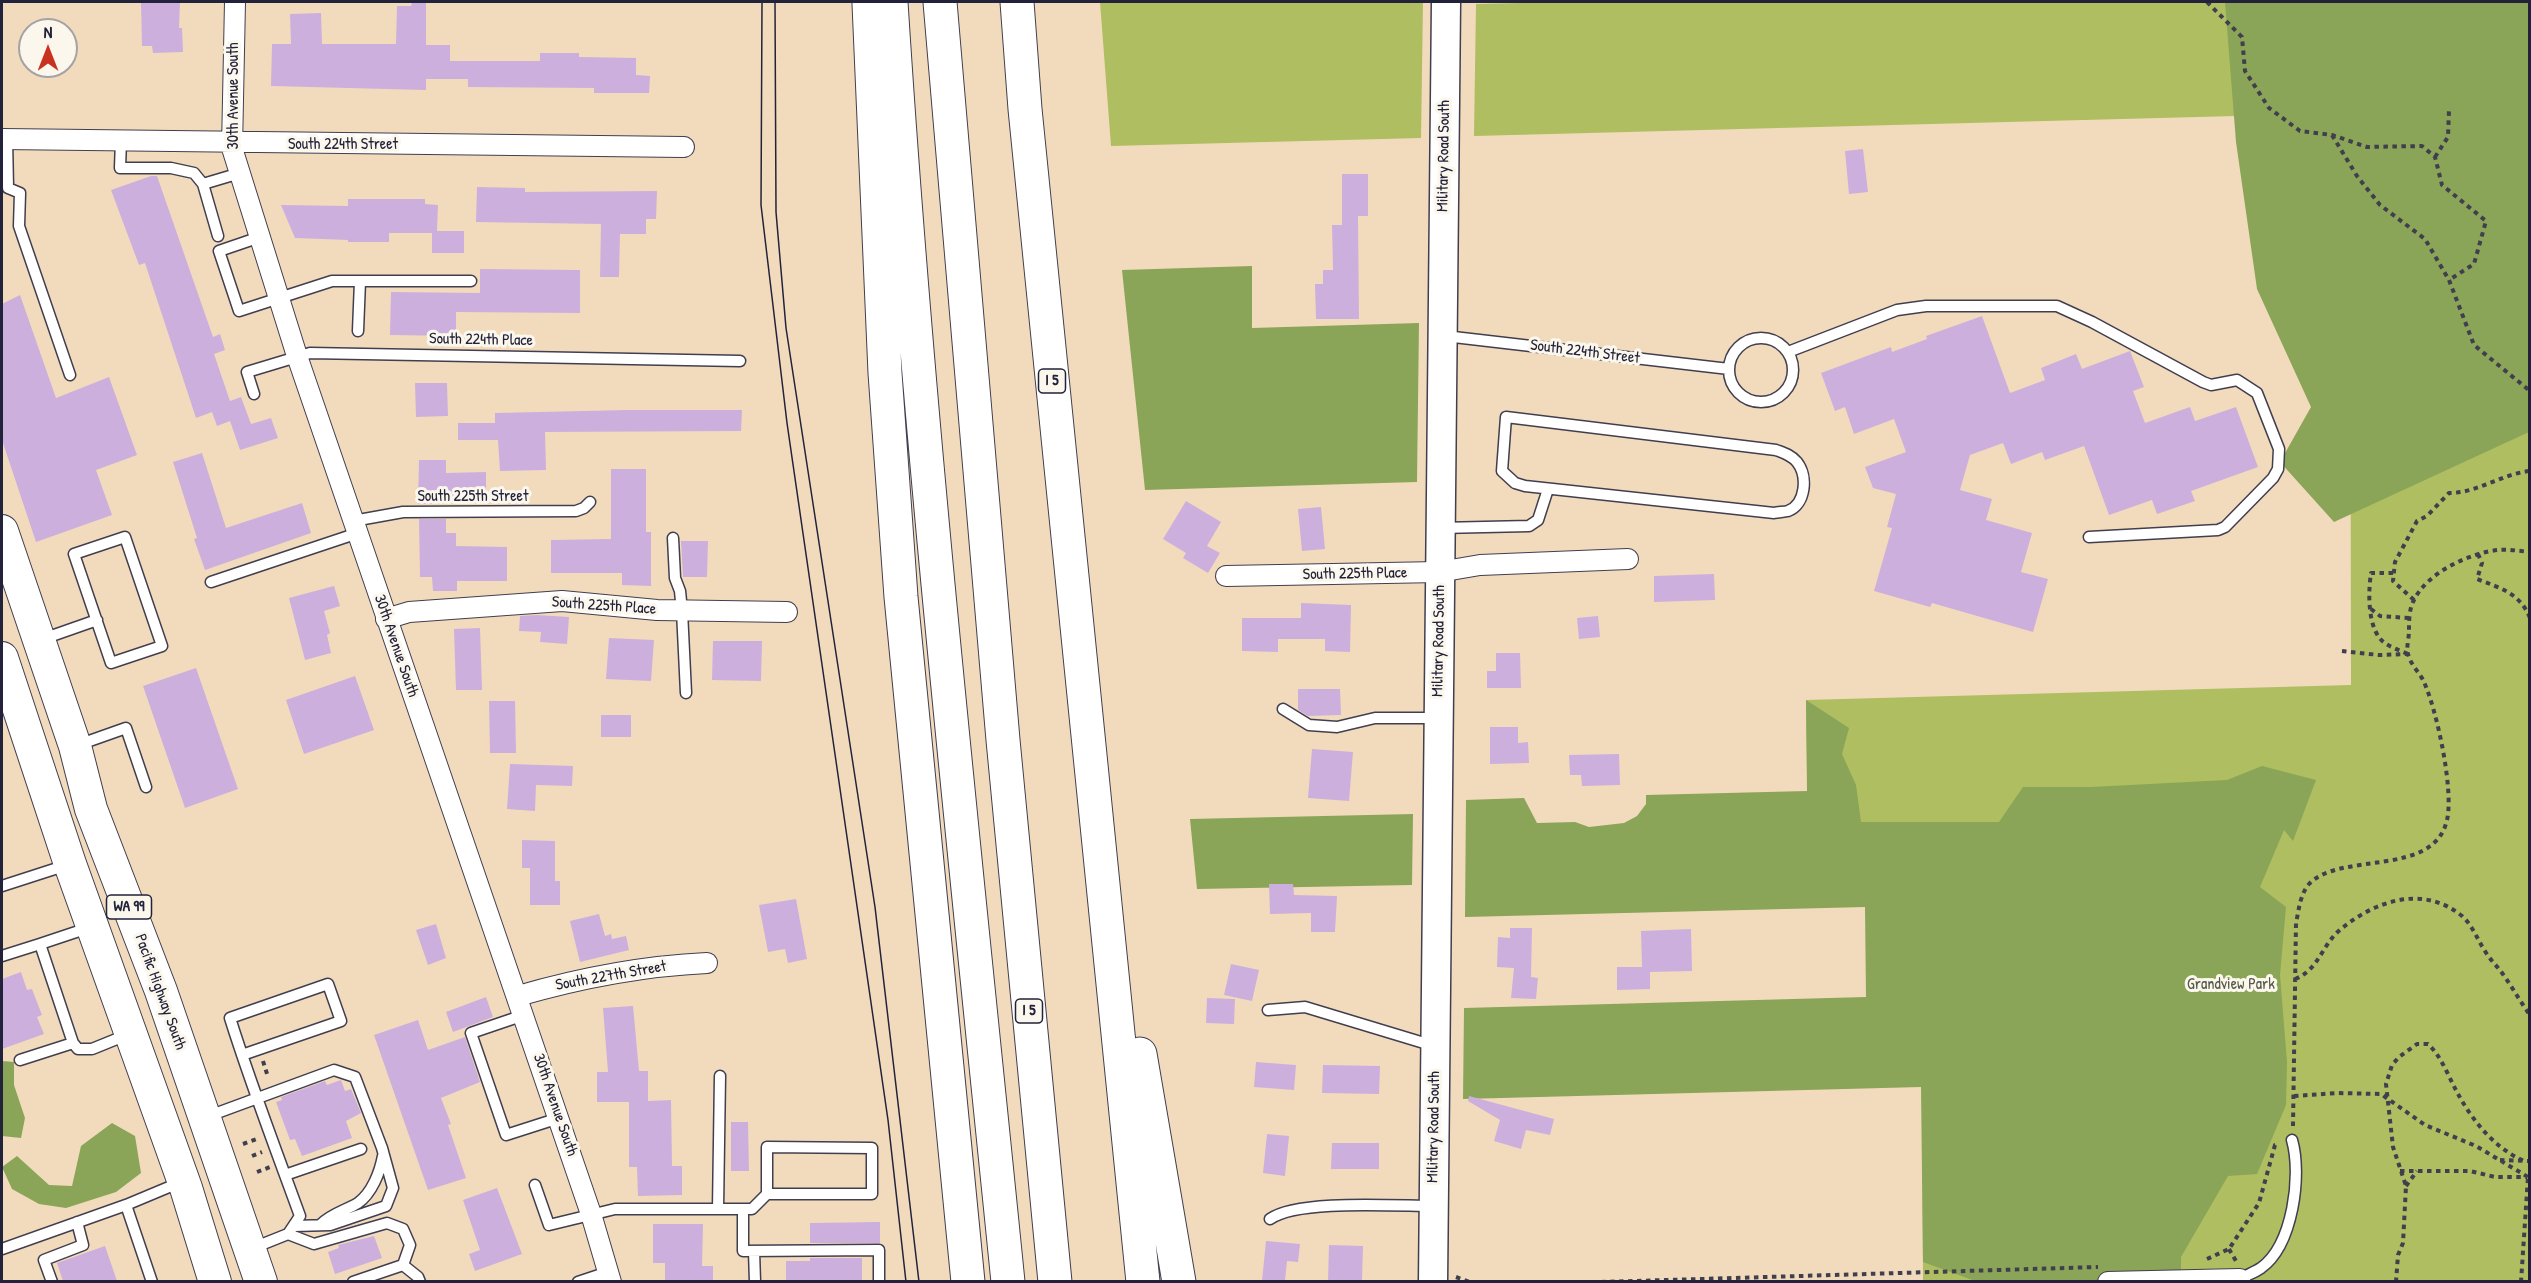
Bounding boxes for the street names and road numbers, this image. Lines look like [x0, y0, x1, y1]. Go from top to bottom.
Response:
street label: 30th Avenue South [224, 43, 244, 149]
street label: Military Road South [1433, 100, 1455, 212]
street label: South 224th Street [288, 135, 398, 155]
street label: South 224th Place [429, 329, 533, 351]
street label: South 224th Street [1529, 336, 1641, 368]
road number: I 5 [1038, 369, 1066, 393]
street label: South 225th Street [418, 487, 528, 507]
street label: South 225th Place [1303, 563, 1407, 585]
street label: Military Road South [1428, 585, 1450, 697]
street label: 30th Avenue South [370, 592, 422, 700]
street label: South 225th Place [551, 593, 657, 619]
road number: WA 99 [106, 895, 152, 919]
street label: Pacific Highway South [130, 932, 190, 1052]
street label: South 227th Street [554, 957, 668, 995]
road number: I 5 [1016, 999, 1042, 1023]
street label: 30th Avenue South [529, 1051, 581, 1159]
street label: Military Road South [1423, 1071, 1445, 1183]

